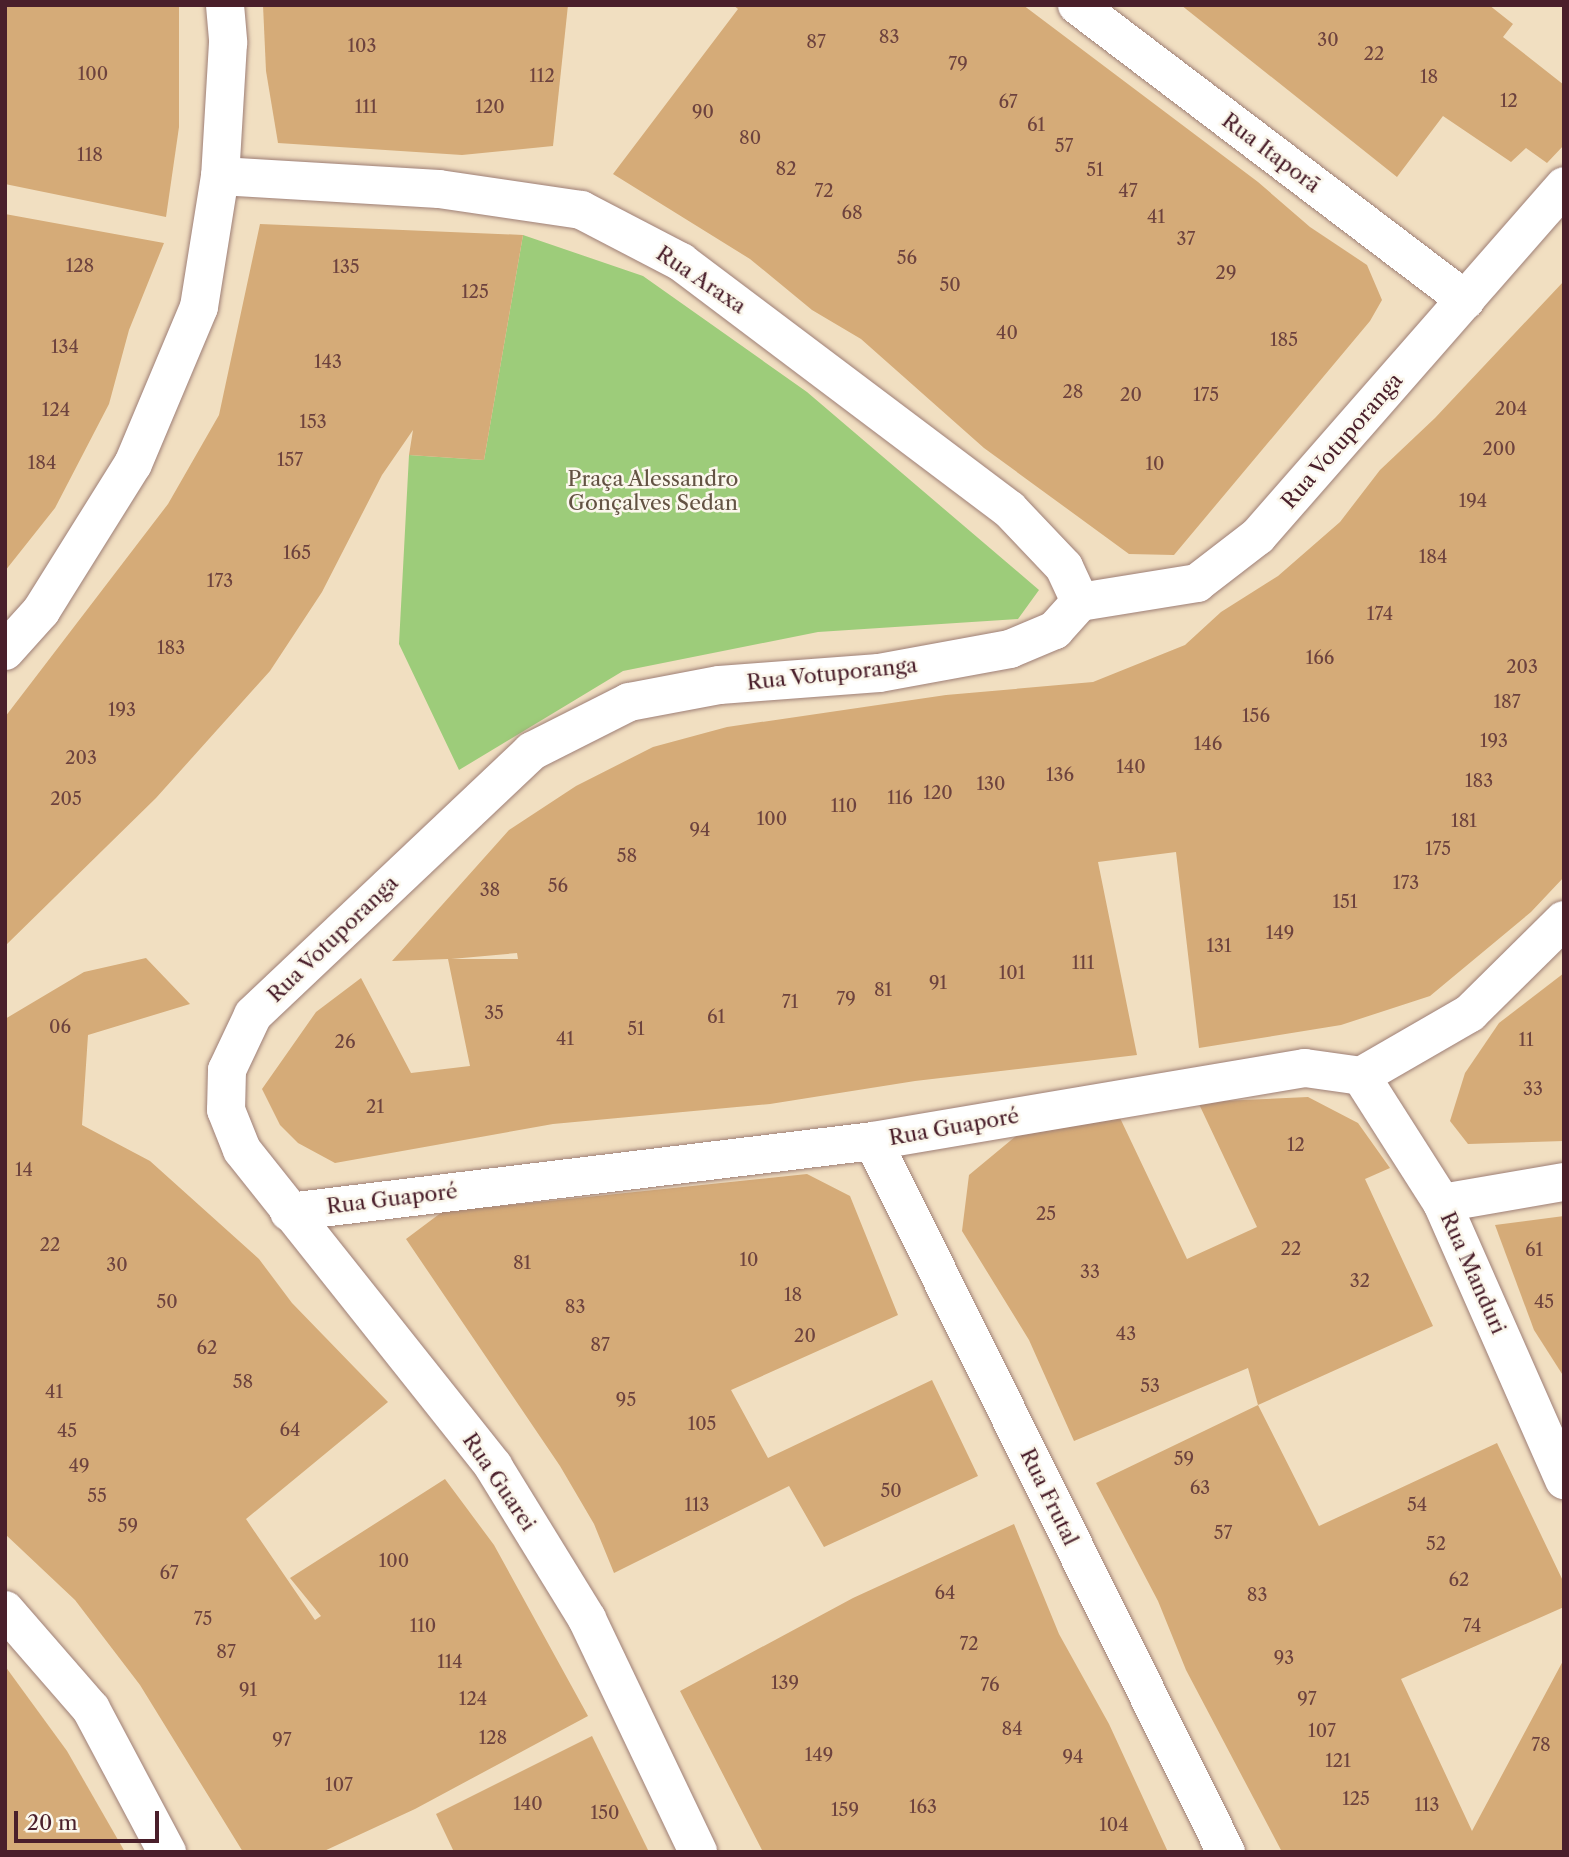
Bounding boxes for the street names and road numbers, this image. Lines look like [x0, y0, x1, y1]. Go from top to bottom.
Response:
street label: Rua Itaporã [1217, 108, 1325, 198]
street label: Rua Araxa [651, 241, 751, 319]
street label: Rua Votuporanga [1276, 368, 1408, 514]
street label: Rua Votuporanga [745, 652, 919, 696]
street label: Rua Votuporanga [262, 870, 404, 1008]
street label: Rua Guaporé [887, 1103, 1021, 1151]
street label: Rua Guaporé [325, 1178, 459, 1220]
street label: Rua Manduri [1435, 1208, 1511, 1338]
street label: Rua Guarei [457, 1428, 541, 1536]
street label: Rua Frutal [1015, 1444, 1083, 1550]

